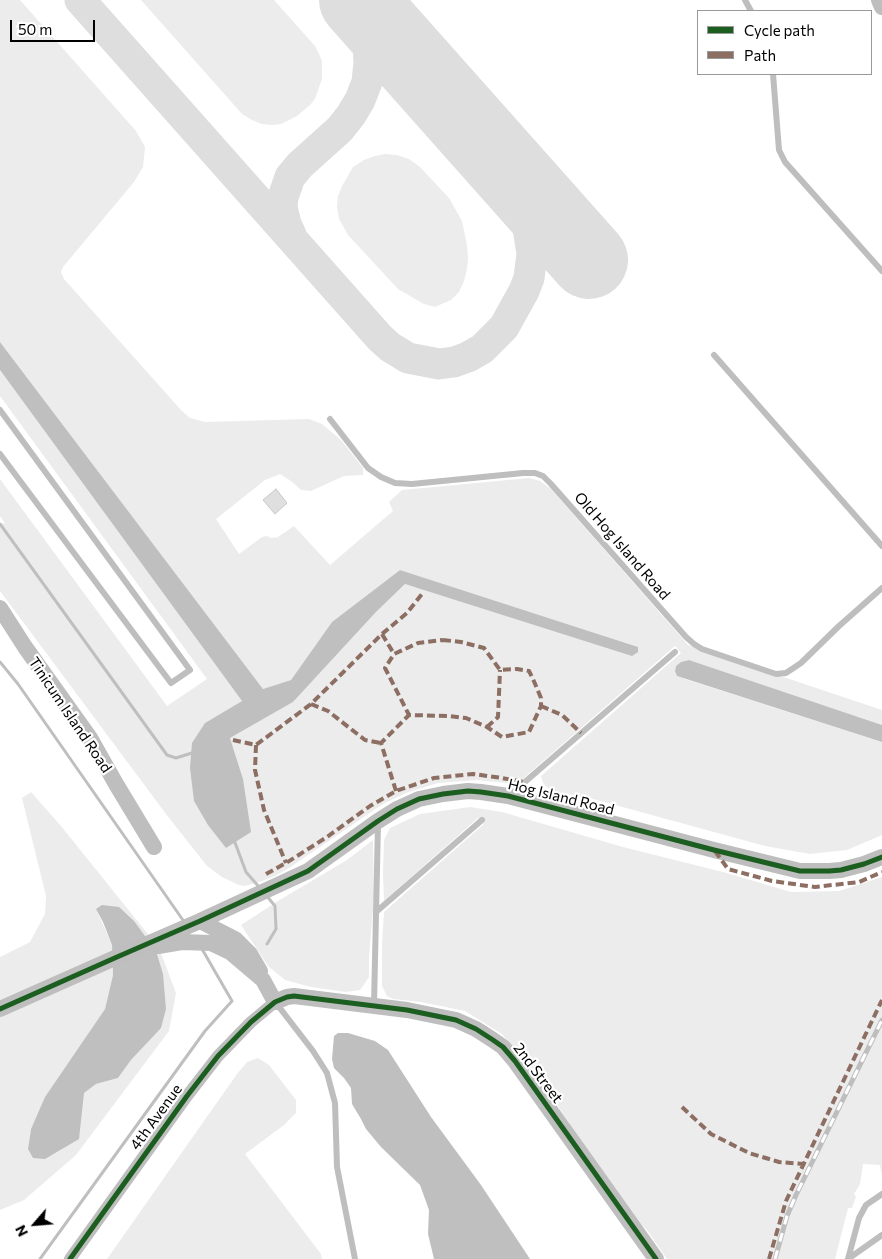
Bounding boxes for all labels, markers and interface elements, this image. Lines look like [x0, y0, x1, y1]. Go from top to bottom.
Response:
scale bar [12, 10, 98, 42]
legend [697, 10, 872, 75]
text: 50 m [18, 20, 52, 38]
text: Cycle path [744, 21, 815, 39]
text: Path [744, 46, 776, 64]
street label: Old Hog Island Road [570, 489, 674, 603]
street label: Tinicum Island Road [25, 654, 115, 776]
street label: Hog Island Road [506, 775, 616, 819]
street label: 2nd Street [509, 1039, 567, 1107]
street label: 4th Avenue [126, 1081, 186, 1153]
north arrow [10, 1199, 60, 1249]
text: N [11, 1223, 31, 1240]

